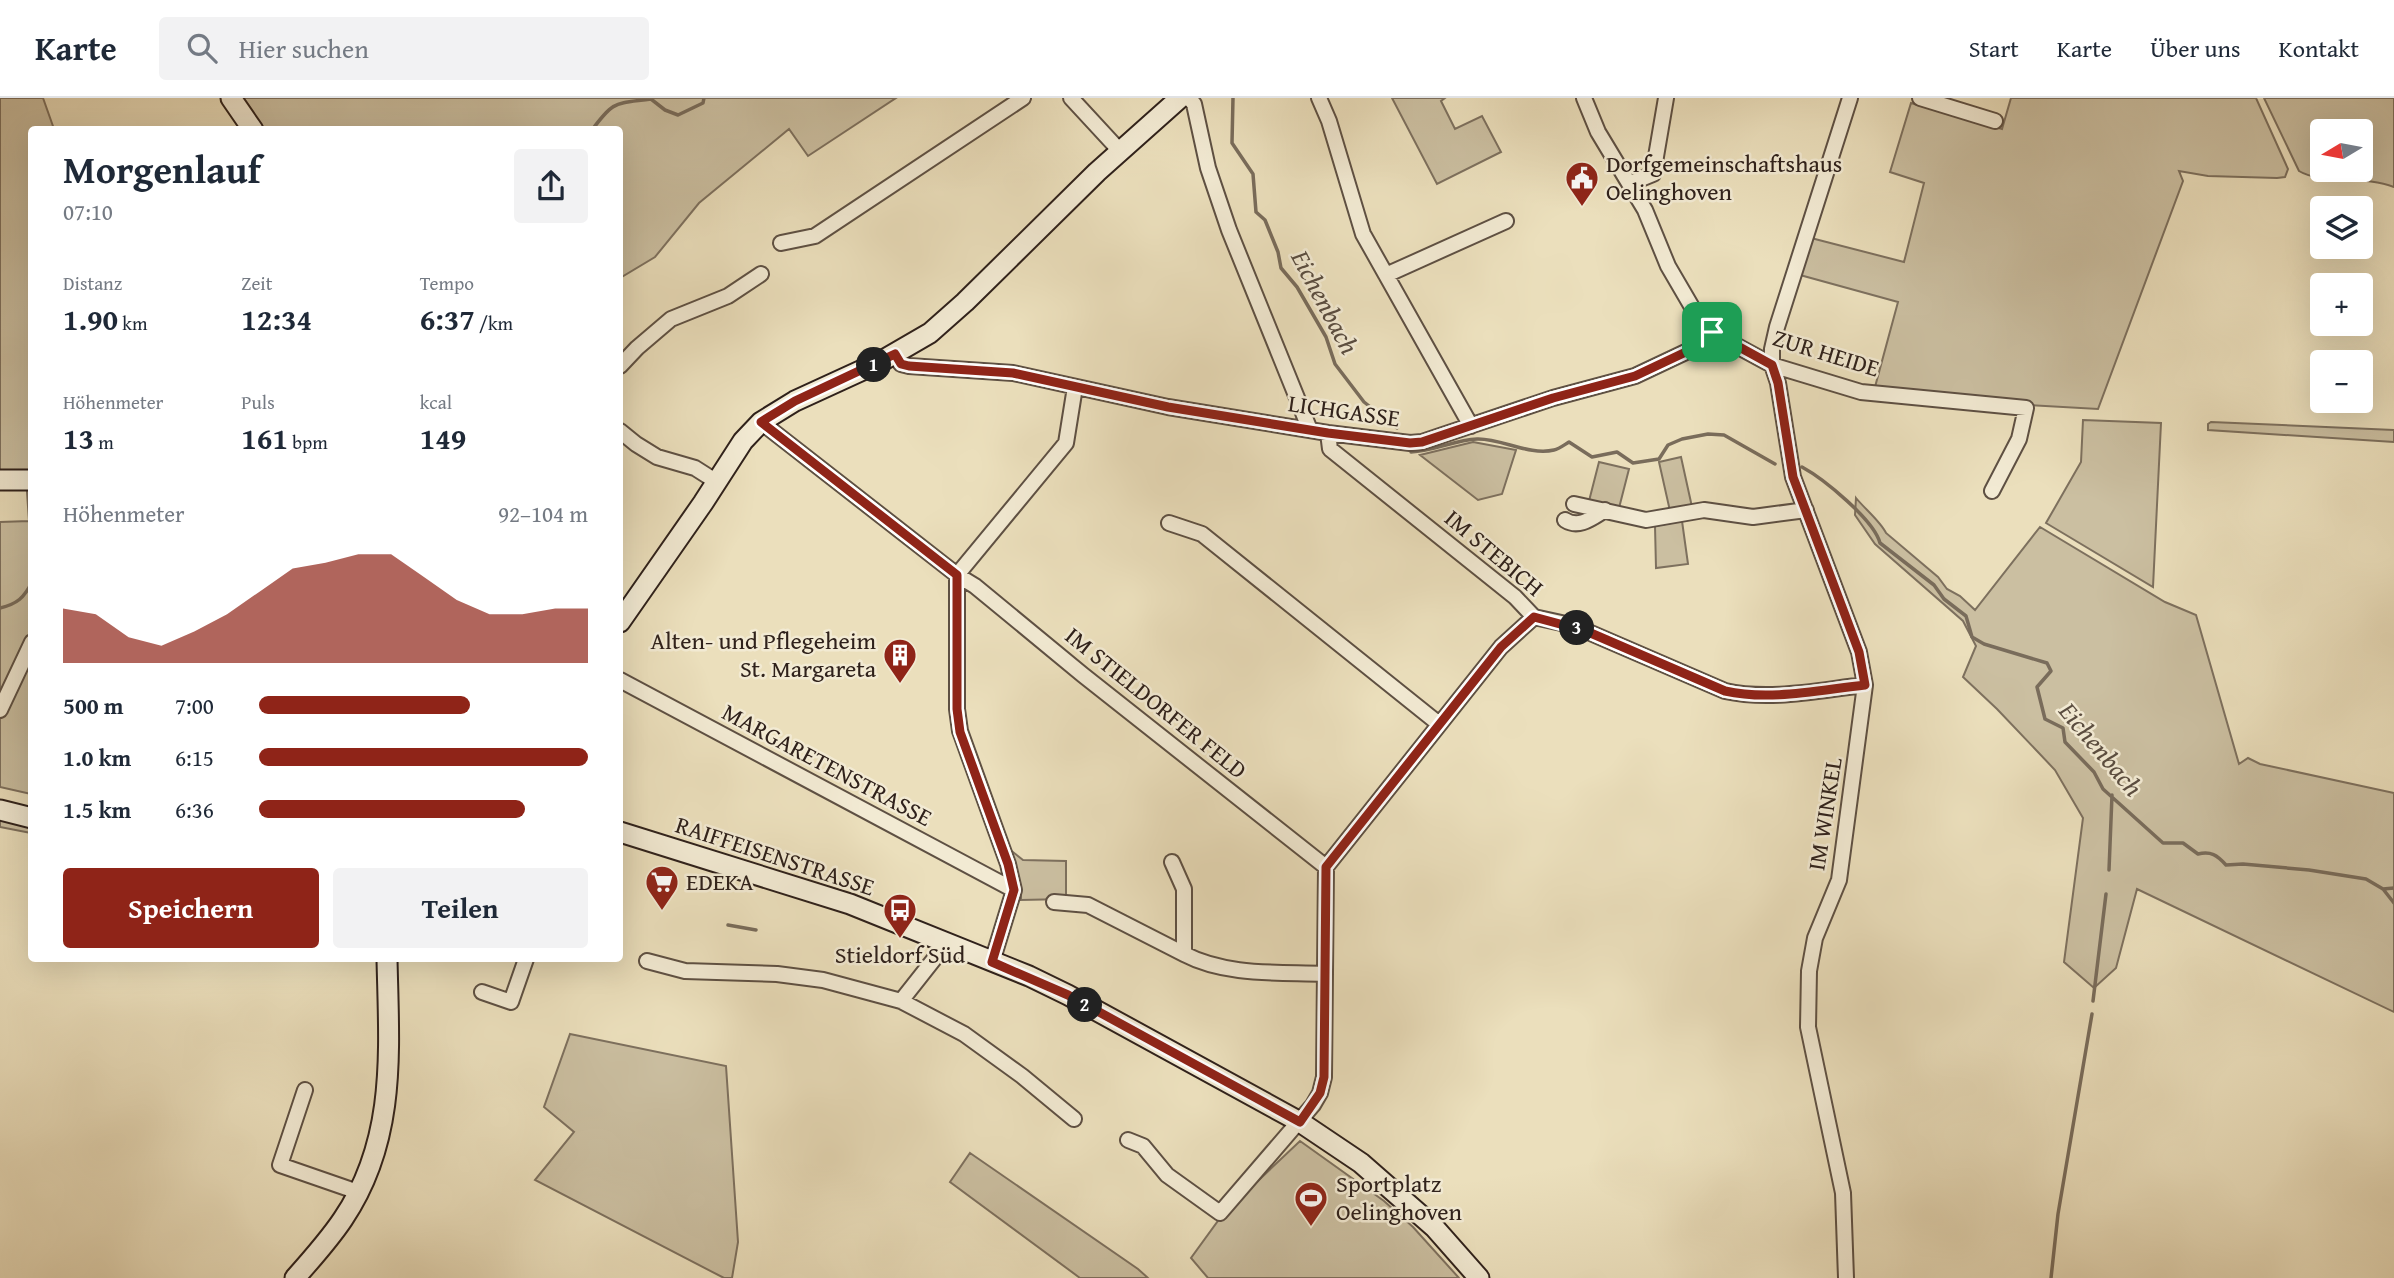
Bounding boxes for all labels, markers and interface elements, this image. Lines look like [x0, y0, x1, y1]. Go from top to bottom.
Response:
search box [159, 17, 649, 80]
text: Karte [35, 24, 117, 72]
icon: search [183, 29, 221, 67]
text: Hier suchen [239, 29, 369, 68]
text: Start [1969, 31, 2019, 66]
text: Karte [2057, 31, 2112, 66]
text: Über uns [2150, 31, 2241, 66]
text: Kontakt [2279, 31, 2359, 66]
north arrow [2310, 119, 2373, 182]
map controls [2310, 119, 2373, 413]
text: Morgenlauf [63, 141, 261, 197]
place label: Dorfgemeinschaftshaus Oelinghoven [1606, 146, 1842, 209]
button: share [514, 149, 588, 223]
public building icon: Dorfgemeinschaftshaus Oelinghoven [1563, 159, 1601, 208]
text: 07:10 [63, 195, 113, 228]
button: layers [2310, 196, 2373, 259]
water label: Eichenbach [1281, 242, 1369, 361]
text: Distanz [63, 269, 122, 297]
text: Zeit [241, 269, 272, 297]
text: Tempo [420, 269, 474, 297]
button: + [2310, 273, 2373, 336]
text: 1.90 [63, 297, 118, 341]
text: 12:34 [241, 297, 312, 341]
text: 6:37 [420, 297, 475, 341]
pin [1682, 302, 1742, 362]
text: km [118, 309, 147, 337]
text: /km [475, 309, 513, 337]
icon: arrive [1693, 313, 1731, 351]
street label: ZUR HEIDE [1769, 320, 1884, 385]
pin: 1 [856, 348, 892, 382]
text: 1 [869, 350, 878, 378]
button: − [2310, 350, 2373, 413]
street label: LICHGASSE [1286, 385, 1402, 436]
text: Höhenmeter [63, 388, 163, 416]
text: Puls [241, 388, 275, 416]
text: kcal [420, 388, 452, 416]
text: 13 [63, 416, 94, 460]
text: 161 [241, 416, 288, 460]
text: 149 [420, 416, 466, 460]
text: m [94, 428, 114, 456]
text: bpm [288, 428, 328, 456]
text: Höhenmeter [63, 497, 185, 530]
text: 92–104 m [498, 497, 588, 530]
street label: IM STEBICH [1437, 501, 1551, 605]
pin: 3 [1560, 610, 1594, 646]
text: 3 [1572, 613, 1581, 641]
street label: IM STIELDORFER FELD [1058, 618, 1255, 787]
place label: Alten- und Pflegeheim St. Margareta [651, 623, 877, 686]
building icon: Alten- und Pflegeheim St. Margareta [881, 636, 919, 685]
text: 500 m [63, 689, 124, 722]
text: 7:00 [175, 689, 214, 722]
water label: Eichenbach [2049, 692, 2153, 805]
street label: MARGARETENSTRASSE [716, 694, 938, 835]
text: 1.0 km [63, 741, 131, 774]
text: 6:15 [175, 741, 214, 774]
street label: IM WINKEL [1798, 755, 1851, 873]
text: 1.5 km [63, 793, 131, 826]
text: 6:36 [175, 793, 214, 826]
street label: RAIFFEISENSTRASSE [671, 807, 879, 904]
supermarket icon: EDEKA [643, 863, 681, 912]
place label: EDEKA [686, 864, 754, 899]
button: Speichern [63, 868, 319, 948]
button: Teilen [333, 868, 588, 948]
bus stop icon: Stieldorf Süd [881, 891, 919, 940]
place label: Stieldorf Süd [835, 937, 965, 972]
pin: 2 [1068, 988, 1102, 1023]
text: 2 [1080, 990, 1089, 1018]
place label: Sportplatz Oelinghoven [1336, 1166, 1463, 1229]
sports icon: Sportplatz Oelinghoven [1292, 1179, 1330, 1228]

